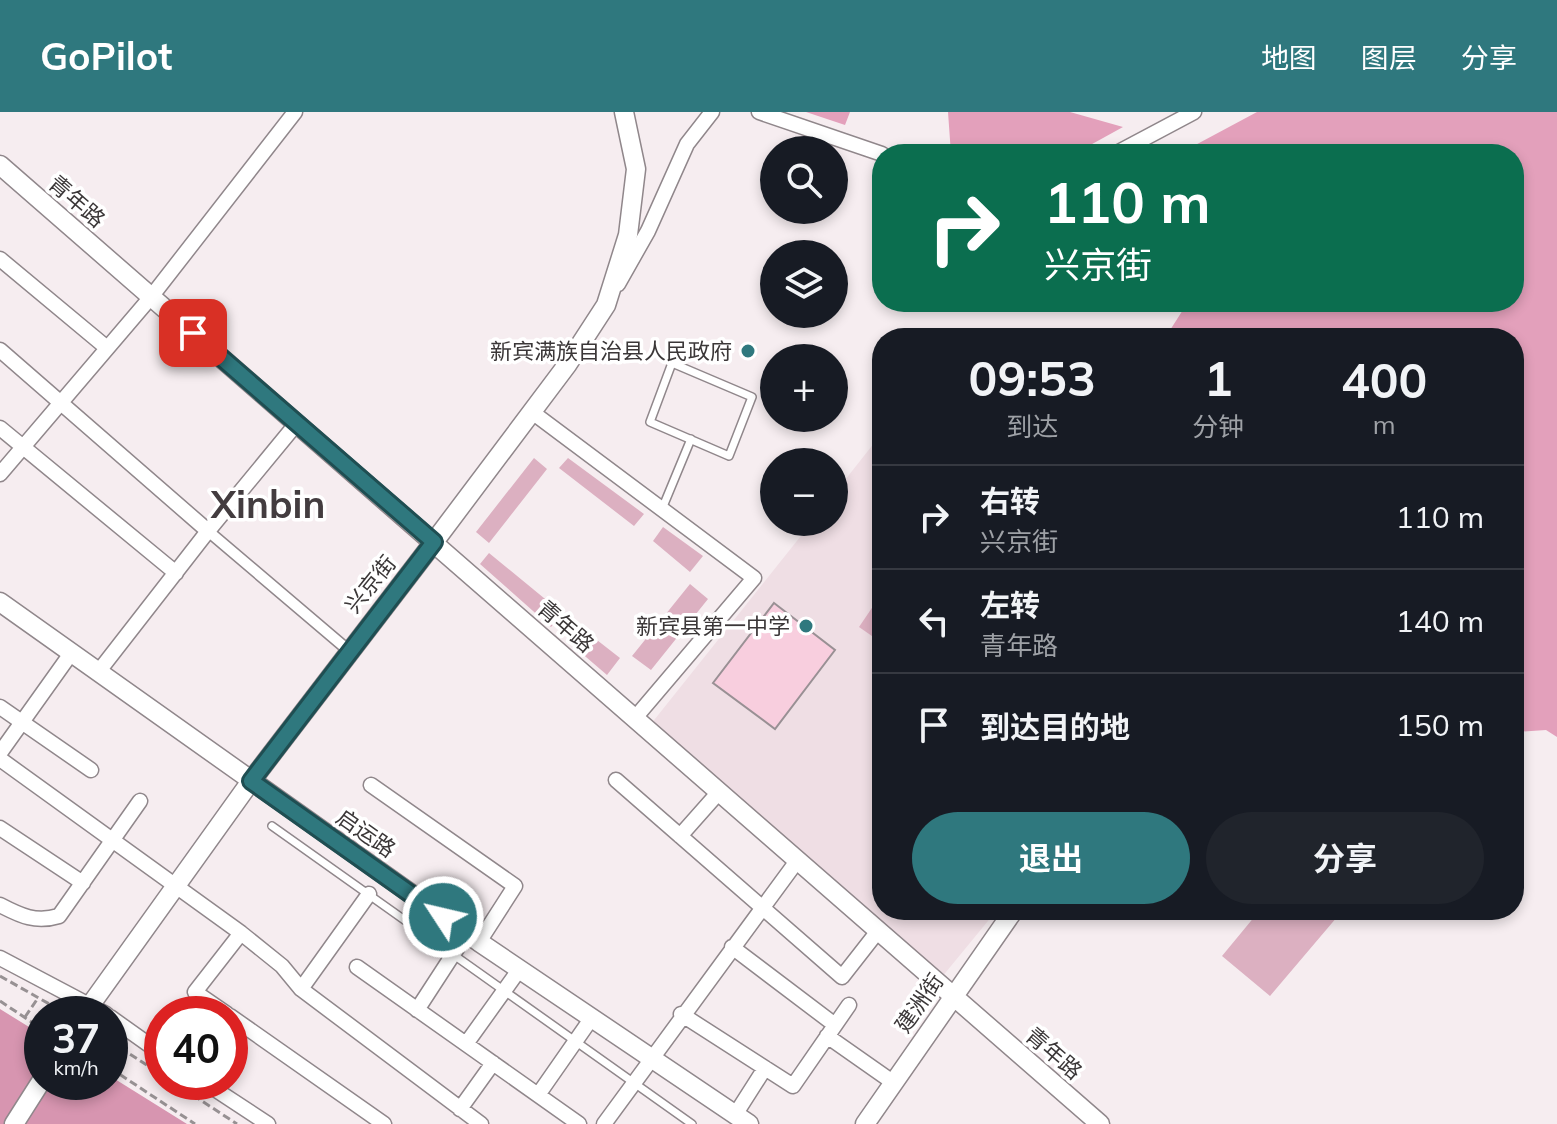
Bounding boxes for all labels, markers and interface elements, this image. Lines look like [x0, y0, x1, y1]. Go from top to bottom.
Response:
text: GoPilot [40, 32, 172, 80]
text: 地图 [1261, 40, 1317, 75]
text: 图层 [1361, 40, 1417, 75]
text: 分享 [1461, 40, 1517, 75]
map controls [760, 136, 848, 536]
button: search [760, 136, 848, 224]
text: 110 m [1044, 167, 1211, 237]
street label: 青年路 [43, 169, 111, 233]
icon: right [912, 176, 1016, 280]
button: layers [760, 240, 848, 328]
text: 兴京街 [1044, 242, 1152, 287]
pin [159, 299, 227, 367]
icon: arrive [171, 311, 215, 355]
place label: 新宾满族自治县人民政府 [490, 337, 732, 365]
marker: 新宾满族自治县人民政府 [739, 342, 757, 360]
button: + [760, 344, 848, 432]
text: 09:53 [969, 348, 1096, 408]
text: 1 [1204, 348, 1233, 408]
text: 400 [1341, 350, 1427, 410]
text: m [1373, 408, 1396, 441]
text: 到达 [1006, 410, 1058, 443]
text: 分钟 [1192, 410, 1244, 443]
button: − [760, 448, 848, 536]
district label: Xinbin [210, 480, 325, 528]
text: 右转 [980, 482, 1040, 520]
icon: right [912, 495, 956, 539]
text: 110 m [1396, 498, 1484, 536]
text: 兴京街 [980, 525, 1058, 558]
street label: 兴京街 [338, 550, 402, 618]
text: 左转 [980, 586, 1040, 624]
street label: 青年路 [532, 594, 600, 658]
icon: left [912, 599, 956, 643]
text: 140 m [1396, 602, 1484, 640]
place label: 新宾县第一中学 [636, 612, 790, 640]
marker: 新宾县第一中学 [797, 617, 815, 635]
text: 青年路 [980, 629, 1058, 662]
icon: arrive [912, 703, 956, 747]
text: 150 m [1396, 706, 1484, 744]
text: 到达目的地 [980, 708, 1130, 746]
street label: 启运路 [331, 803, 401, 863]
button: 退出 [912, 812, 1190, 904]
button: 分享 [1206, 812, 1484, 904]
position arrow [401, 875, 485, 959]
street label: 建洲街 [889, 968, 949, 1038]
speed limit sign: 40 [144, 996, 248, 1100]
text: 37 [52, 1013, 100, 1063]
street label: 青年路 [1020, 1021, 1088, 1085]
text: km/h [53, 1055, 99, 1080]

